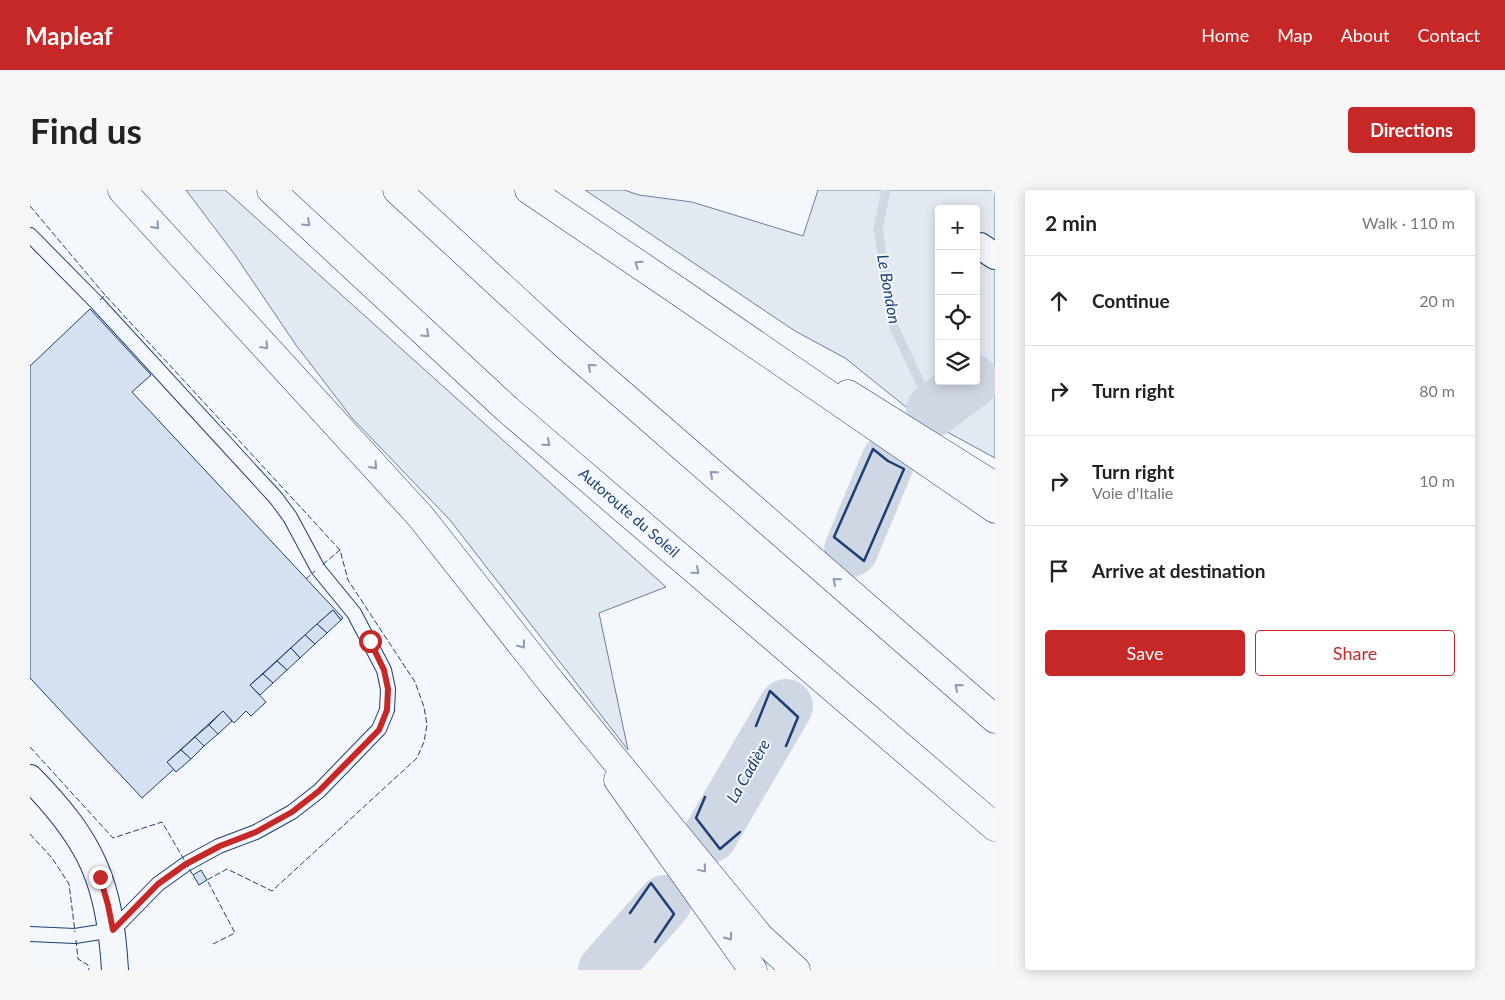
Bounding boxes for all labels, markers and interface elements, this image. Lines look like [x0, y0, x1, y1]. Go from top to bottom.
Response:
text: Mapleaf [25, 21, 113, 50]
text: Home [1201, 24, 1249, 46]
text: Map [1277, 24, 1313, 46]
text: About [1341, 24, 1390, 46]
text: Contact [1418, 24, 1480, 46]
button: Directions [1348, 107, 1475, 153]
text: Find us [30, 109, 142, 151]
map controls [935, 205, 980, 385]
button: + [935, 205, 980, 250]
text: 2 min [1045, 210, 1097, 235]
text: Walk · 110 m [1362, 213, 1455, 232]
one-way arrow [301, 217, 310, 226]
one-way arrow [150, 220, 159, 229]
button: − [935, 250, 980, 295]
water label: Le Bondon [874, 253, 905, 325]
one-way arrow [634, 261, 644, 270]
icon: ahead [1045, 287, 1073, 315]
text: Continue [1092, 289, 1170, 312]
text: 20 m [1419, 291, 1455, 310]
button: locate [935, 295, 980, 340]
one-way arrow [421, 328, 430, 337]
one-way arrow [259, 340, 268, 349]
button: layers [935, 340, 980, 385]
one-way arrow [587, 364, 596, 373]
icon: right [1045, 377, 1073, 405]
text: Turn right [1092, 379, 1174, 402]
text: 80 m [1419, 381, 1455, 400]
one-way arrow [541, 437, 550, 446]
text: Turn right [1092, 460, 1174, 483]
one-way arrow [368, 461, 377, 470]
street label: Autoroute du Soleil [576, 464, 684, 561]
icon: right [1045, 467, 1073, 495]
one-way arrow [710, 471, 719, 480]
text: 10 m [1419, 471, 1455, 490]
text: Voie d'Italie [1092, 483, 1173, 502]
icon: arrive [1045, 557, 1073, 585]
text: Arrive at destination [1092, 559, 1265, 582]
one-way arrow [691, 566, 700, 575]
one-way arrow [832, 577, 841, 586]
route start [359, 630, 382, 653]
button: Save [1045, 630, 1245, 676]
button: Share [1255, 630, 1455, 676]
one-way arrow [516, 639, 525, 648]
one-way arrow [955, 684, 964, 693]
water label: La Cadière [722, 735, 773, 806]
one-way arrow [697, 863, 706, 872]
route end [89, 866, 112, 889]
one-way arrow [723, 931, 732, 941]

